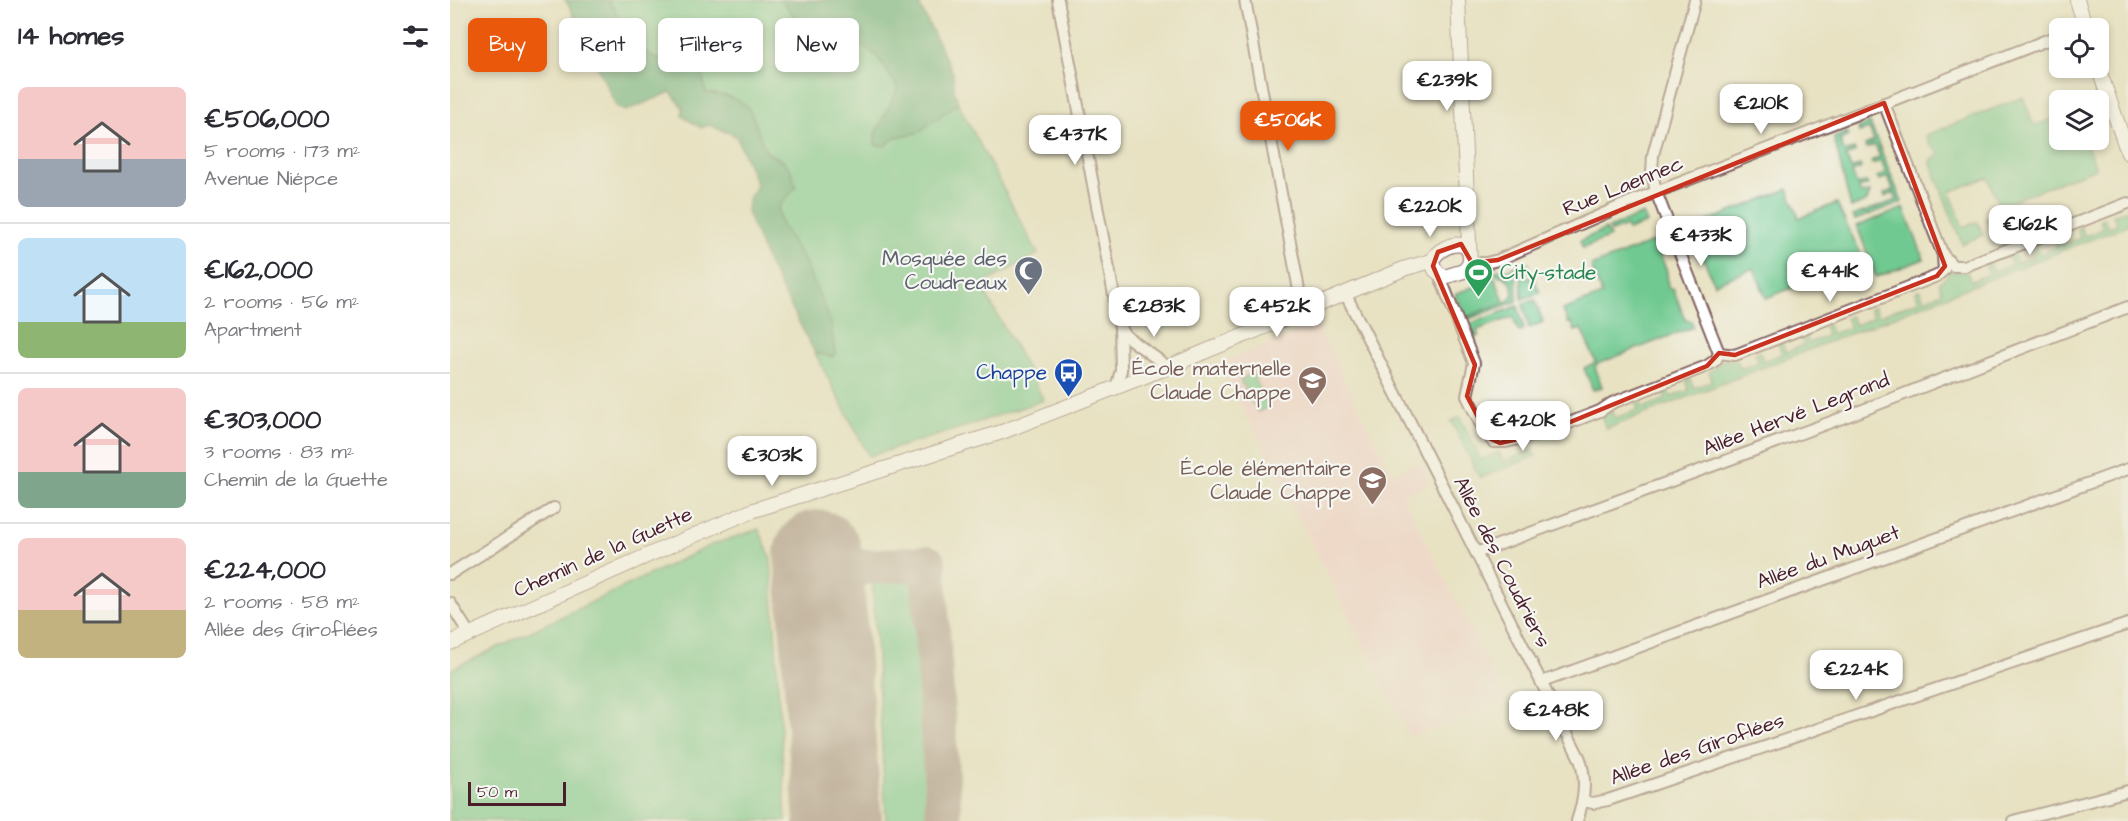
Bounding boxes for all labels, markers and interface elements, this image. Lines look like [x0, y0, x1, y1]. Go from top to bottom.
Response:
text: 14 homes [18, 18, 124, 54]
chip: Buy [468, 18, 547, 72]
chip: Rent [559, 18, 646, 72]
chip: Filters [658, 18, 763, 72]
chip: New [775, 18, 859, 72]
map controls [2049, 18, 2109, 150]
button: locate [2049, 18, 2109, 78]
icon: filters [399, 20, 432, 53]
pin: €239K [1405, 61, 1489, 112]
text: €239K [1416, 66, 1478, 94]
pin: €210K [1719, 84, 1803, 135]
text: €210K [1734, 89, 1788, 117]
button: layers [2049, 90, 2109, 150]
text: €506,000 [204, 101, 330, 137]
pin: €506K [1246, 101, 1330, 152]
text: €506K [1254, 106, 1322, 134]
icon: home [66, 111, 138, 183]
pin: €437K [1033, 115, 1117, 166]
text: €437K [1043, 120, 1107, 148]
text: 5 rooms · 173 m² [204, 137, 360, 165]
street label: Rue Laennec [1558, 149, 1688, 223]
text: Avenue Niépce [204, 165, 338, 193]
pin: €220K [1388, 187, 1472, 238]
text: €220K [1398, 192, 1462, 220]
pin: €162K [1988, 205, 2072, 256]
text: €162K [2003, 210, 2057, 238]
pin: €433K [1659, 216, 1743, 267]
text: €433K [1670, 221, 1732, 249]
place label: Mosquée des Coudreaux [882, 244, 1007, 297]
text: €162,000 [204, 252, 313, 288]
pin: €441K [1788, 252, 1872, 303]
mosque icon: Mosquée des Coudreaux [1012, 254, 1044, 296]
sports icon: City-stade [1463, 256, 1495, 298]
text: €441K [1801, 257, 1859, 285]
place label: City-stade [1500, 258, 1596, 289]
icon: home [66, 262, 138, 334]
pin: €283K [1112, 287, 1196, 338]
pin: €452K [1235, 287, 1319, 338]
text: 2 rooms · 56 m² [204, 288, 359, 316]
text: €283K [1123, 292, 1185, 320]
text: €452K [1243, 292, 1311, 320]
text: Apartment [204, 316, 302, 344]
place label: École maternelle Claude Chappe [1132, 354, 1291, 408]
bus stop icon: Chappe [1052, 356, 1084, 398]
place label: Chappe [976, 358, 1047, 388]
school or university icon: École maternelle Claude Chappe [1296, 364, 1328, 406]
street label: Allée Hervé Legrand [1698, 365, 1894, 465]
pin: €420K [1481, 401, 1565, 452]
text: €303,000 [204, 402, 321, 438]
text: €420K [1490, 406, 1556, 434]
icon: home [66, 412, 138, 484]
pin: €303K [730, 436, 814, 487]
text: 3 rooms · 83 m² [204, 438, 354, 466]
text: €303K [742, 441, 802, 469]
place label: École élémentaire Claude Chappe [1181, 454, 1351, 508]
school or university icon: École élémentaire Claude Chappe [1356, 464, 1388, 506]
text: Chemin de la Guette [204, 466, 388, 494]
street label: Allée des Coudriers [1446, 471, 1558, 653]
street label: Chemin de la Guette [509, 500, 697, 604]
street label: Allée du Muguet [1752, 517, 1905, 598]
text: €224,000 [204, 552, 326, 588]
icon: home [66, 562, 138, 634]
text: 2 rooms · 58 m² [204, 588, 360, 616]
text: Allée des Giroflées [204, 616, 378, 644]
pin: €224K [1814, 650, 1898, 701]
text: €224K [1824, 655, 1888, 683]
pin: €248K [1514, 691, 1598, 742]
text: €248K [1523, 696, 1589, 724]
street label: Allée des Giroflées [1606, 706, 1788, 792]
scale bar [468, 779, 566, 806]
text: 50 m [477, 781, 517, 803]

